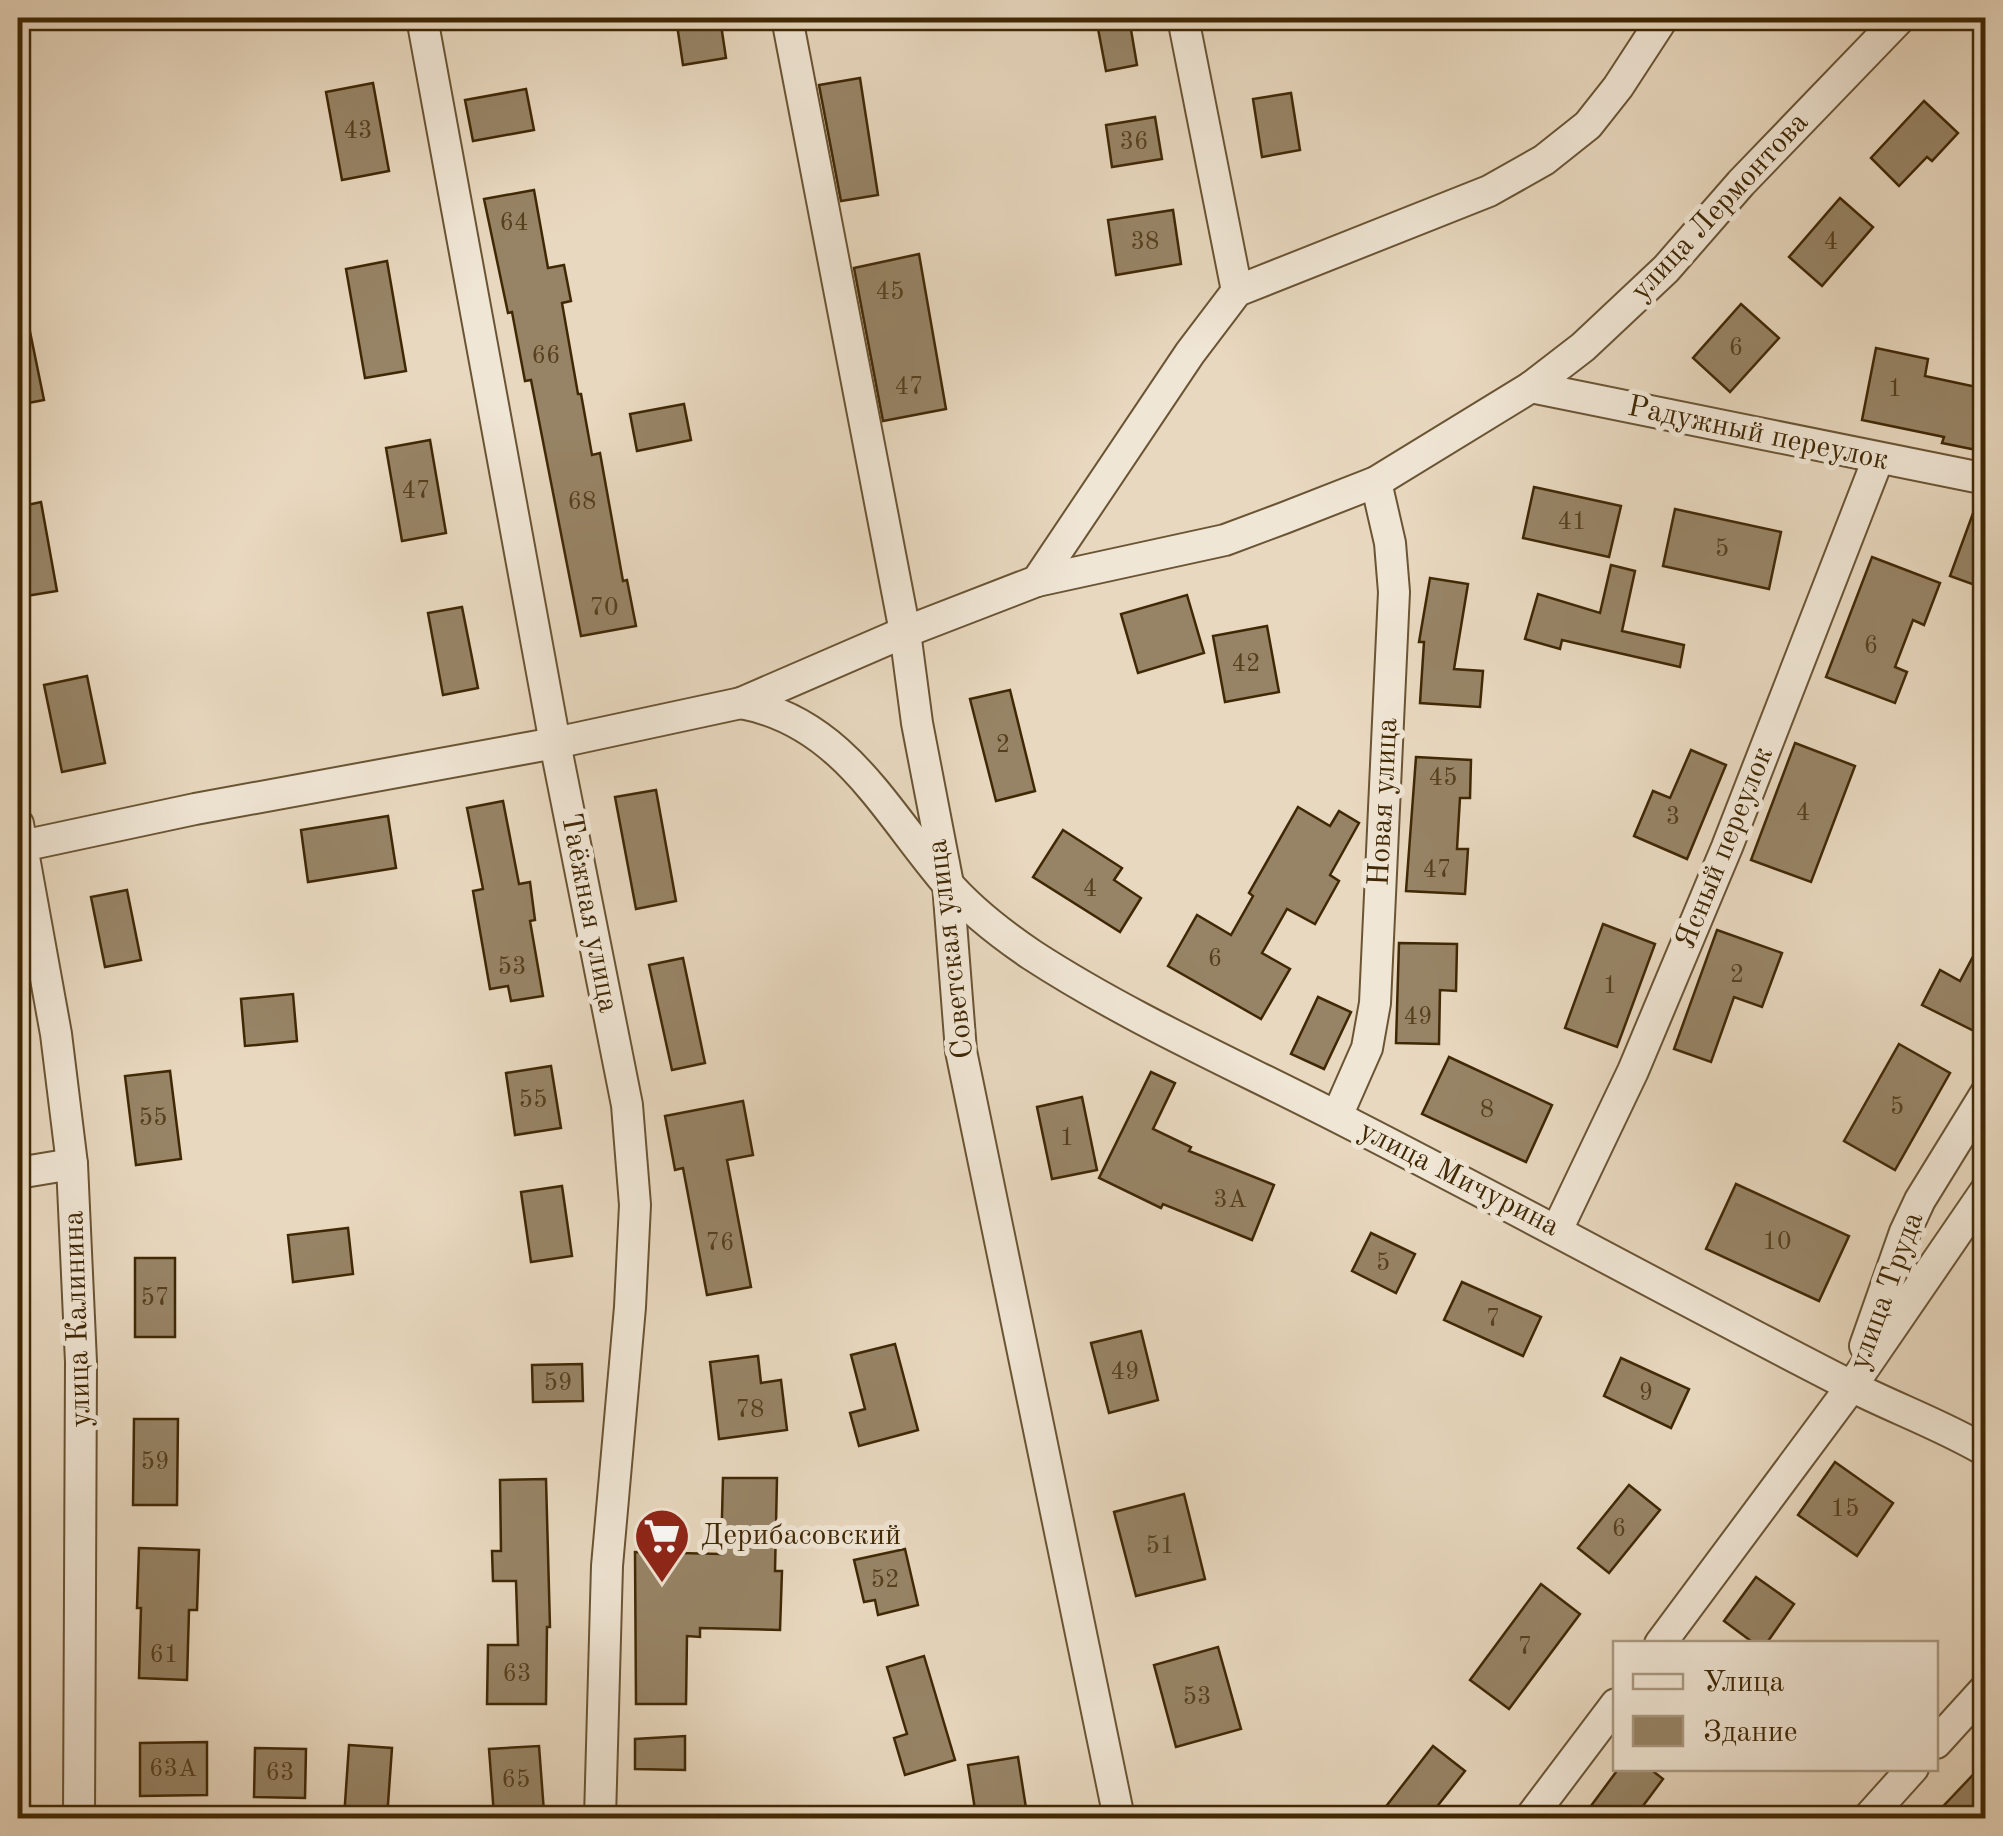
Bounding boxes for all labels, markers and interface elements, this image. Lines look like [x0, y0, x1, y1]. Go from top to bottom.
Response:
street label: улица Лермонтова [1626, 107, 1815, 307]
house number: 43 [343, 119, 373, 144]
house number: 36 [1119, 130, 1149, 155]
house number: 64 [499, 211, 529, 236]
house number: 38 [1130, 230, 1160, 255]
house number: 4 [1824, 230, 1838, 255]
house number: 45 [875, 280, 905, 305]
house number: 6 [1729, 336, 1743, 361]
house number: 66 [531, 344, 561, 369]
house number: 47 [894, 375, 924, 400]
house number: 1 [1888, 377, 1902, 402]
street label: Радужный переулок [1625, 392, 1891, 476]
house number: 47 [401, 479, 431, 504]
house number: 68 [567, 490, 597, 515]
house number: 41 [1557, 510, 1587, 535]
house number: 5 [1715, 537, 1729, 562]
house number: 70 [589, 596, 619, 621]
house number: 6 [1864, 634, 1878, 659]
house number: 42 [1231, 652, 1261, 677]
street label: Новая улица [1365, 717, 1403, 887]
house number: 2 [996, 733, 1010, 758]
street label: Ясный переулок [1671, 743, 1779, 953]
house number: 45 [1428, 766, 1458, 791]
house number: 4 [1796, 801, 1810, 826]
house number: 3 [1666, 805, 1680, 830]
street label: Таёжная улица [555, 811, 623, 1015]
street label: Советская улица [923, 837, 979, 1061]
house number: 47 [1422, 858, 1452, 883]
house number: 4 [1083, 877, 1097, 902]
house number: 6 [1208, 947, 1222, 972]
house number: 53 [497, 955, 527, 980]
house number: 2 [1730, 963, 1744, 988]
house number: 1 [1603, 974, 1617, 999]
house number: 49 [1403, 1005, 1433, 1030]
house number: 55 [518, 1088, 548, 1113]
house number: 5 [1890, 1095, 1904, 1120]
house number: 8 [1480, 1098, 1494, 1123]
house number: 55 [138, 1106, 168, 1131]
street label: улица Мичурина [1354, 1116, 1564, 1242]
house number: 1 [1060, 1126, 1074, 1151]
house number: 3А [1213, 1188, 1247, 1213]
street label: улица Труда [1845, 1208, 1929, 1374]
street label: улица Калинина [59, 1210, 97, 1428]
house number: 10 [1762, 1230, 1792, 1255]
house number: 76 [705, 1231, 735, 1256]
house number: 5 [1376, 1251, 1390, 1276]
house number: 57 [140, 1286, 170, 1311]
house number: 7 [1486, 1307, 1500, 1332]
house number: 49 [1110, 1360, 1140, 1385]
house number: 59 [543, 1371, 573, 1396]
house number: 9 [1639, 1381, 1653, 1406]
house number: 78 [735, 1398, 765, 1423]
house number: 59 [140, 1450, 170, 1475]
house number: 15 [1830, 1497, 1860, 1522]
supermarket icon: Дерибасовский [632, 1506, 692, 1585]
house number: 6 [1612, 1517, 1626, 1542]
place label: Дерибасовский [701, 1521, 901, 1551]
house number: 51 [1145, 1534, 1175, 1559]
house number: 52 [870, 1568, 900, 1593]
house number: 7 [1518, 1635, 1532, 1660]
legend [1613, 1641, 1938, 1771]
house number: 61 [149, 1643, 179, 1668]
house number: 63 [502, 1662, 532, 1687]
text: Улица [1703, 1668, 1785, 1698]
house number: 53 [1182, 1685, 1212, 1710]
text: Здание [1703, 1718, 1798, 1748]
house number: 63А [149, 1757, 197, 1782]
house number: 63 [265, 1761, 295, 1786]
house number: 65 [501, 1768, 531, 1793]

